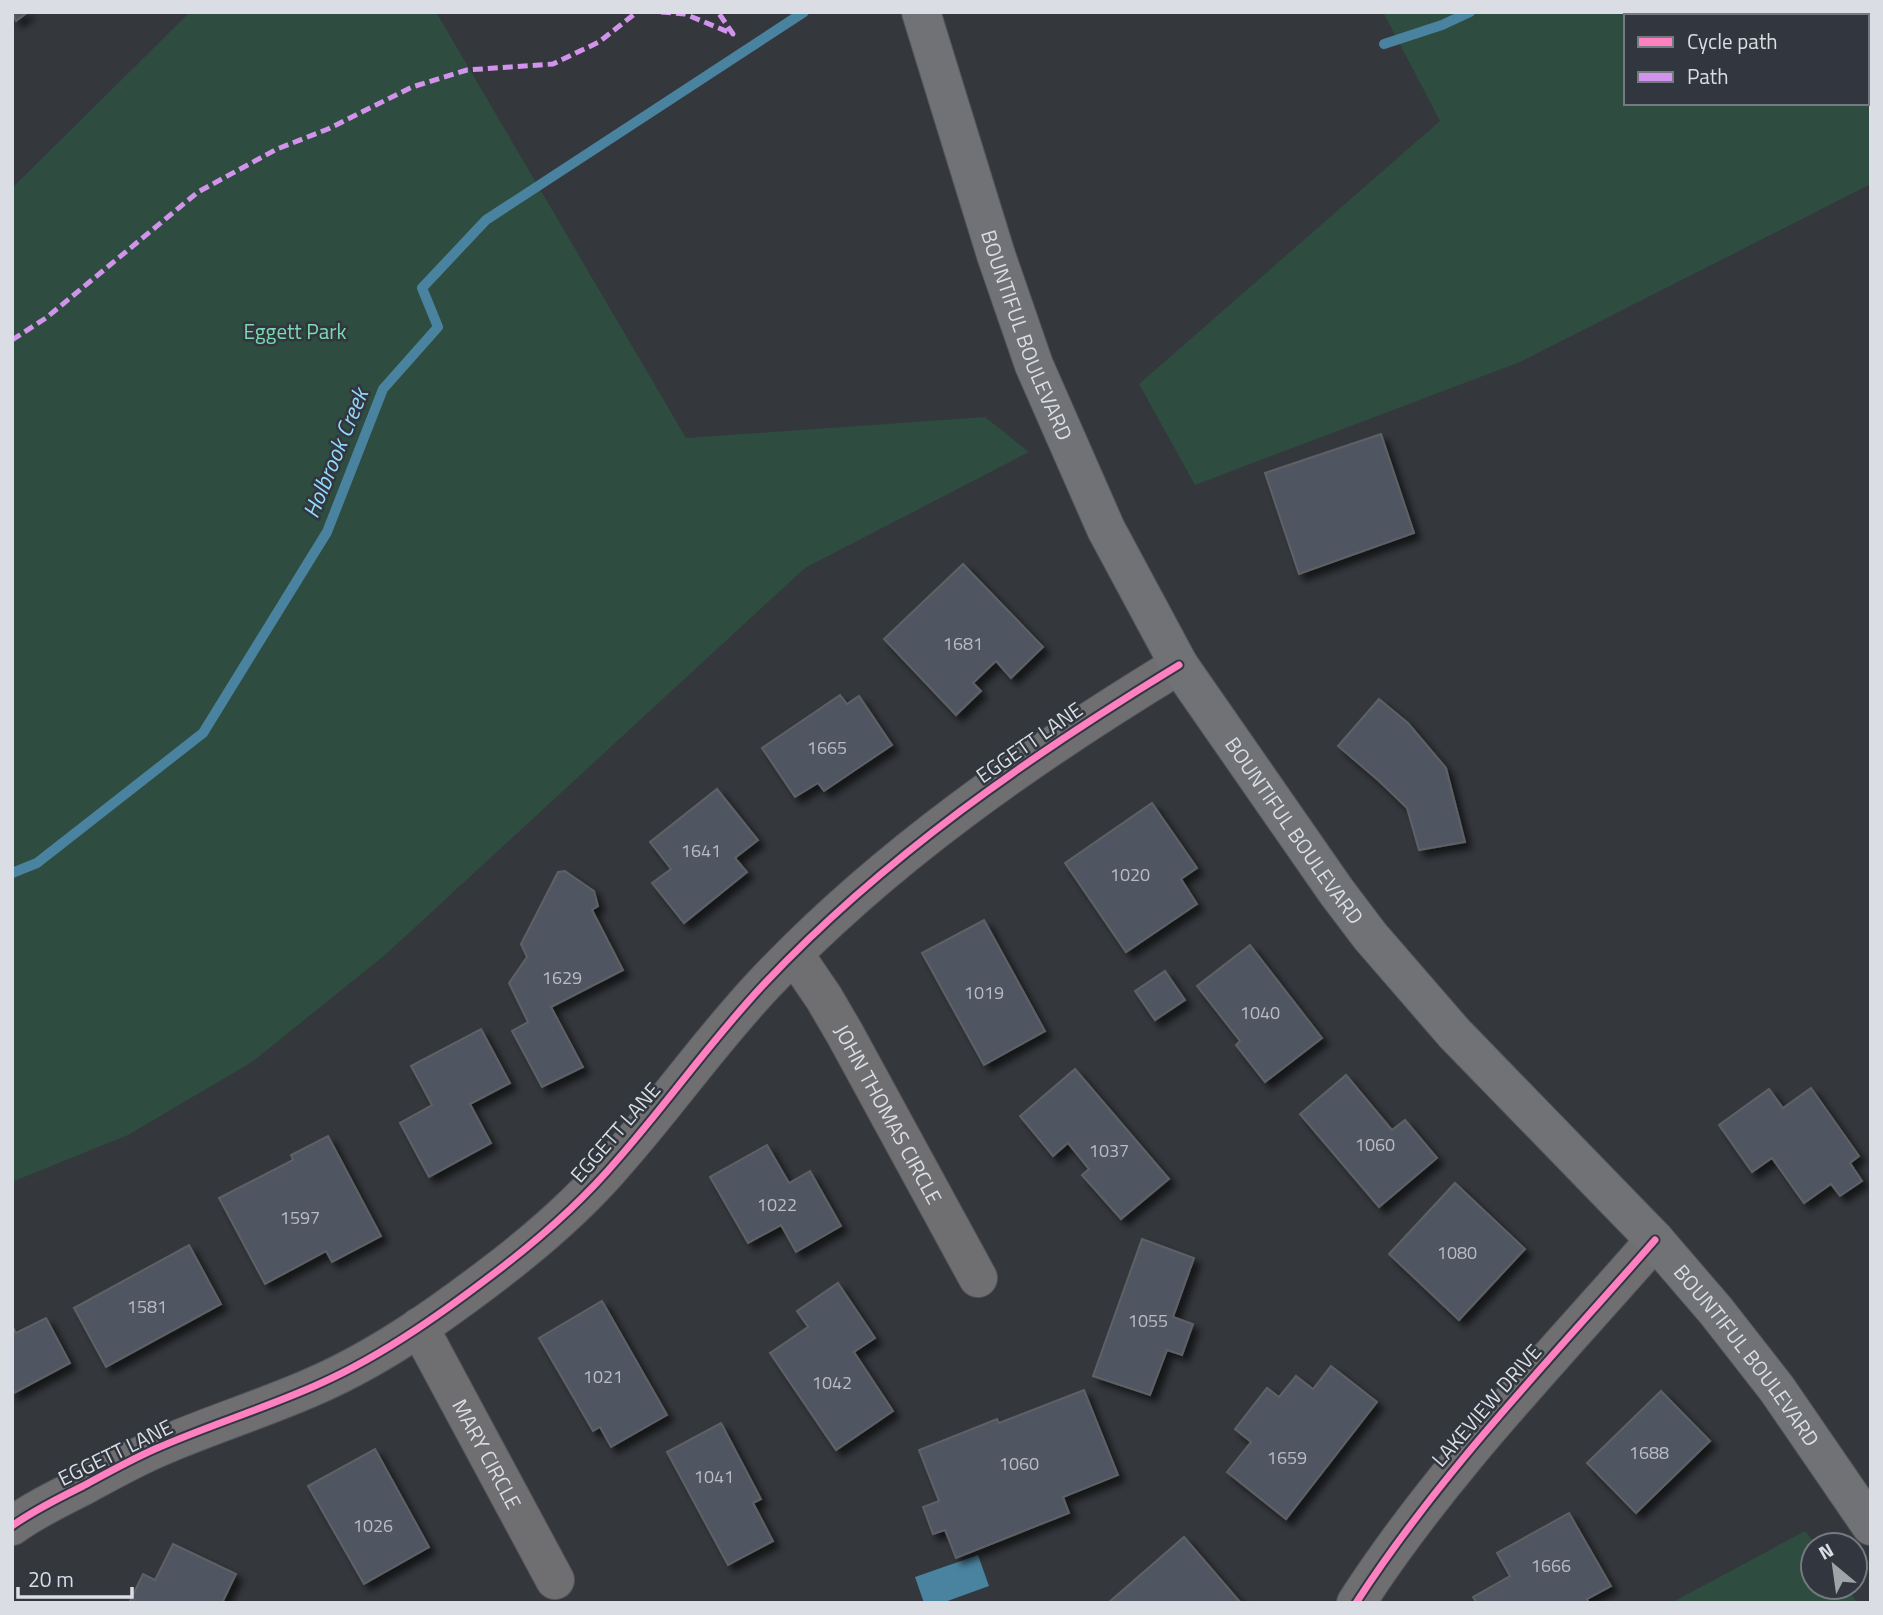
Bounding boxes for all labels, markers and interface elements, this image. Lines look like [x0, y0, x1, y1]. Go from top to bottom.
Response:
legend [1624, 14, 1869, 105]
text: Cycle path [1687, 25, 1778, 57]
text: Path [1687, 60, 1729, 92]
street label: BOUNTIFUL BOULEVARD [973, 226, 1081, 445]
park label: Eggett Park [243, 315, 347, 347]
water label: Holbrook Creek [293, 380, 378, 523]
house number: 1681 [943, 630, 983, 657]
street label: EGGETT LANE [969, 693, 1089, 791]
street label: BOUNTIFUL BOULEVARD [1217, 730, 1372, 931]
house number: 1665 [807, 734, 847, 761]
house number: 1641 [681, 837, 721, 864]
house number: 1020 [1110, 861, 1150, 888]
house number: 1629 [542, 964, 582, 991]
house number: 1019 [964, 979, 1004, 1006]
house number: 1040 [1240, 999, 1280, 1026]
street label: JOHN THOMAS CIRCLE [826, 1018, 951, 1210]
street label: EGGETT LANE [562, 1075, 668, 1189]
house number: 1060 [1355, 1131, 1395, 1158]
house number: 1037 [1089, 1137, 1129, 1164]
house number: 1022 [757, 1191, 797, 1218]
house number: 1597 [280, 1204, 320, 1231]
house number: 1080 [1437, 1239, 1477, 1266]
street label: BOUNTIFUL BOULEVARD [1666, 1257, 1828, 1453]
house number: 1581 [127, 1293, 167, 1320]
house number: 1055 [1128, 1307, 1168, 1334]
street label: LAKEVIEW DRIVE [1423, 1336, 1549, 1474]
house number: 1021 [583, 1363, 623, 1390]
house number: 1042 [812, 1369, 852, 1396]
street label: MARY CIRCLE [444, 1393, 530, 1515]
street label: EGGETT LANE [52, 1410, 178, 1494]
house number: 1688 [1629, 1439, 1669, 1466]
house number: 1659 [1267, 1444, 1307, 1471]
house number: 1060 [999, 1450, 1039, 1477]
house number: 1041 [694, 1463, 734, 1490]
house number: 1026 [353, 1512, 393, 1539]
north arrow [1799, 1531, 1869, 1601]
text: N [1813, 1535, 1838, 1567]
house number: 1666 [1531, 1552, 1571, 1579]
scale bar [18, 1556, 131, 1600]
text: 20 m [28, 1563, 74, 1595]

